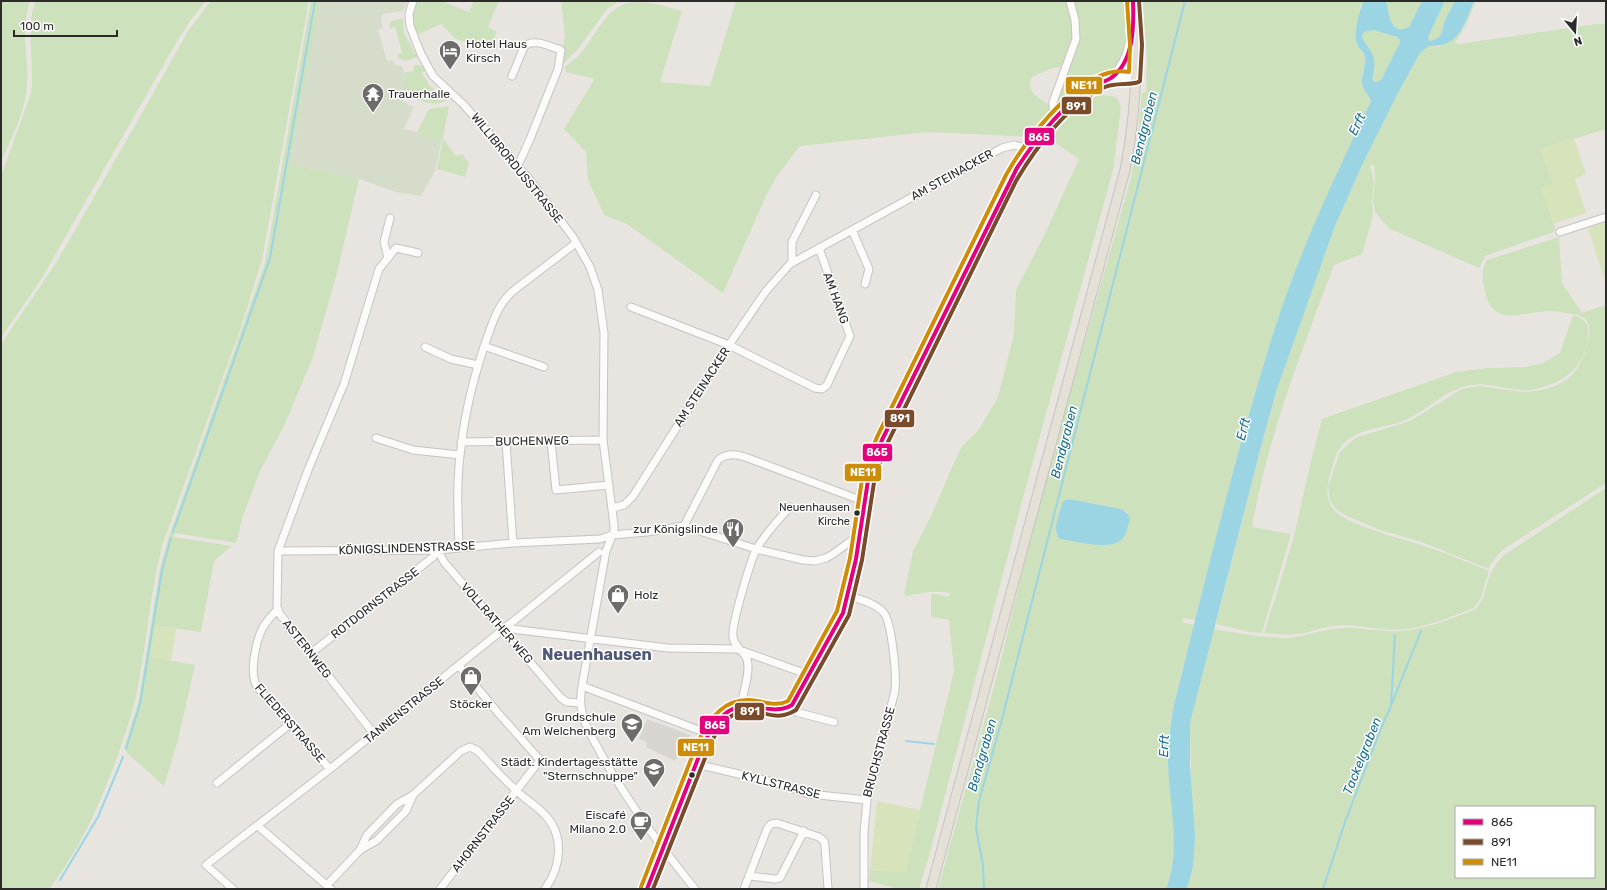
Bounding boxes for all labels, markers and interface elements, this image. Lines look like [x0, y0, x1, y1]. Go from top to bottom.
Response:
scale bar [14, 12, 117, 38]
north arrow [1555, 12, 1595, 52]
text: 100 m [20, 19, 54, 33]
text: N [1572, 34, 1584, 48]
place label: Hotel Haus Kirsch [466, 37, 527, 65]
hotel icon: Hotel Haus Kirsch [437, 38, 463, 71]
line badge: NE11 [1065, 76, 1103, 95]
text: NE11 [1071, 79, 1097, 92]
temple icon: Trauerhalle [360, 81, 386, 114]
place label: Trauerhalle [388, 87, 450, 101]
water label: Bendgraben [1128, 90, 1161, 166]
line badge: 891 [1061, 96, 1092, 115]
text: 891 [1066, 100, 1086, 113]
street label: WILLIBRORDUSSTRASSE [468, 110, 566, 226]
water label: Erft [1345, 110, 1369, 138]
line badge: 865 [1024, 127, 1055, 146]
text: 865 [1028, 131, 1050, 144]
street label: AM STEINACKER [908, 147, 996, 203]
street label: AM HANG [820, 270, 852, 326]
street label: AM STEINACKER [671, 345, 733, 429]
water label: Bendgraben [1048, 404, 1081, 480]
line badge: 891 [884, 409, 915, 428]
text: 891 [890, 412, 910, 425]
water label: Erft [1233, 415, 1253, 442]
street label: BUCHENWEG [495, 433, 569, 449]
line badge: 865 [862, 443, 893, 462]
text: 865 [866, 446, 888, 459]
line badge: NE11 [844, 463, 882, 482]
text: NE11 [850, 466, 876, 479]
place label: Neuenhausen Kirche [779, 501, 850, 528]
marker: Neuenhausen Kirche [852, 508, 862, 518]
restaurant icon: zur Königslinde [720, 516, 746, 549]
place label: zur Königslinde [633, 522, 718, 536]
street label: KÖNIGSLINDENSTRASSE [338, 539, 476, 557]
street label: ROTDORNSTRASSE [328, 564, 422, 642]
street label: VOLLRATHER WEG [458, 580, 536, 666]
shop icon: Holz [605, 582, 631, 615]
place label: Holz [634, 588, 658, 602]
street label: ASTERNWEG [280, 617, 334, 681]
district label: Neuenhausen [542, 645, 652, 664]
shop icon: Stöcker [458, 664, 484, 697]
street label: TANNENSTRASSE [361, 674, 447, 746]
street label: FLIEDERSTRASSE [252, 681, 328, 765]
place label: Stöcker [450, 697, 493, 711]
line badge: 891 [734, 702, 765, 721]
text: 891 [740, 705, 760, 718]
street label: BRUCHSTRASSE [860, 705, 898, 799]
place label: Grundschule Am Welchenberg [522, 710, 616, 738]
school or university icon: Grundschule Am Welchenberg [619, 711, 645, 744]
line badge: 865 [699, 715, 730, 735]
water label: Tackelgraben [1340, 715, 1385, 797]
water label: Bendgraben [964, 717, 1001, 793]
text: 865 [704, 719, 726, 732]
water label: Erft [1156, 733, 1172, 758]
line badge: NE11 [677, 738, 715, 757]
text: NE11 [683, 741, 709, 754]
place label: Städt. Kindertagesstätte "Sternschnuppe" [501, 755, 638, 783]
school or university icon: Städt. Kindertagesstätte "Sternschnuppe" [641, 756, 667, 789]
street label: KYLLSTRASSE [740, 768, 822, 802]
unlabelled marker [687, 770, 697, 780]
street label: AHORNSTRASSE [449, 793, 517, 875]
legend [1455, 806, 1595, 878]
place label: Eiscafé Milano 2.0 [569, 808, 626, 836]
cafe icon: Eiscafé Milano 2.0 [628, 809, 654, 842]
text: 865 [1491, 815, 1513, 829]
text: 891 [1491, 835, 1511, 849]
text: NE11 [1491, 855, 1517, 869]

